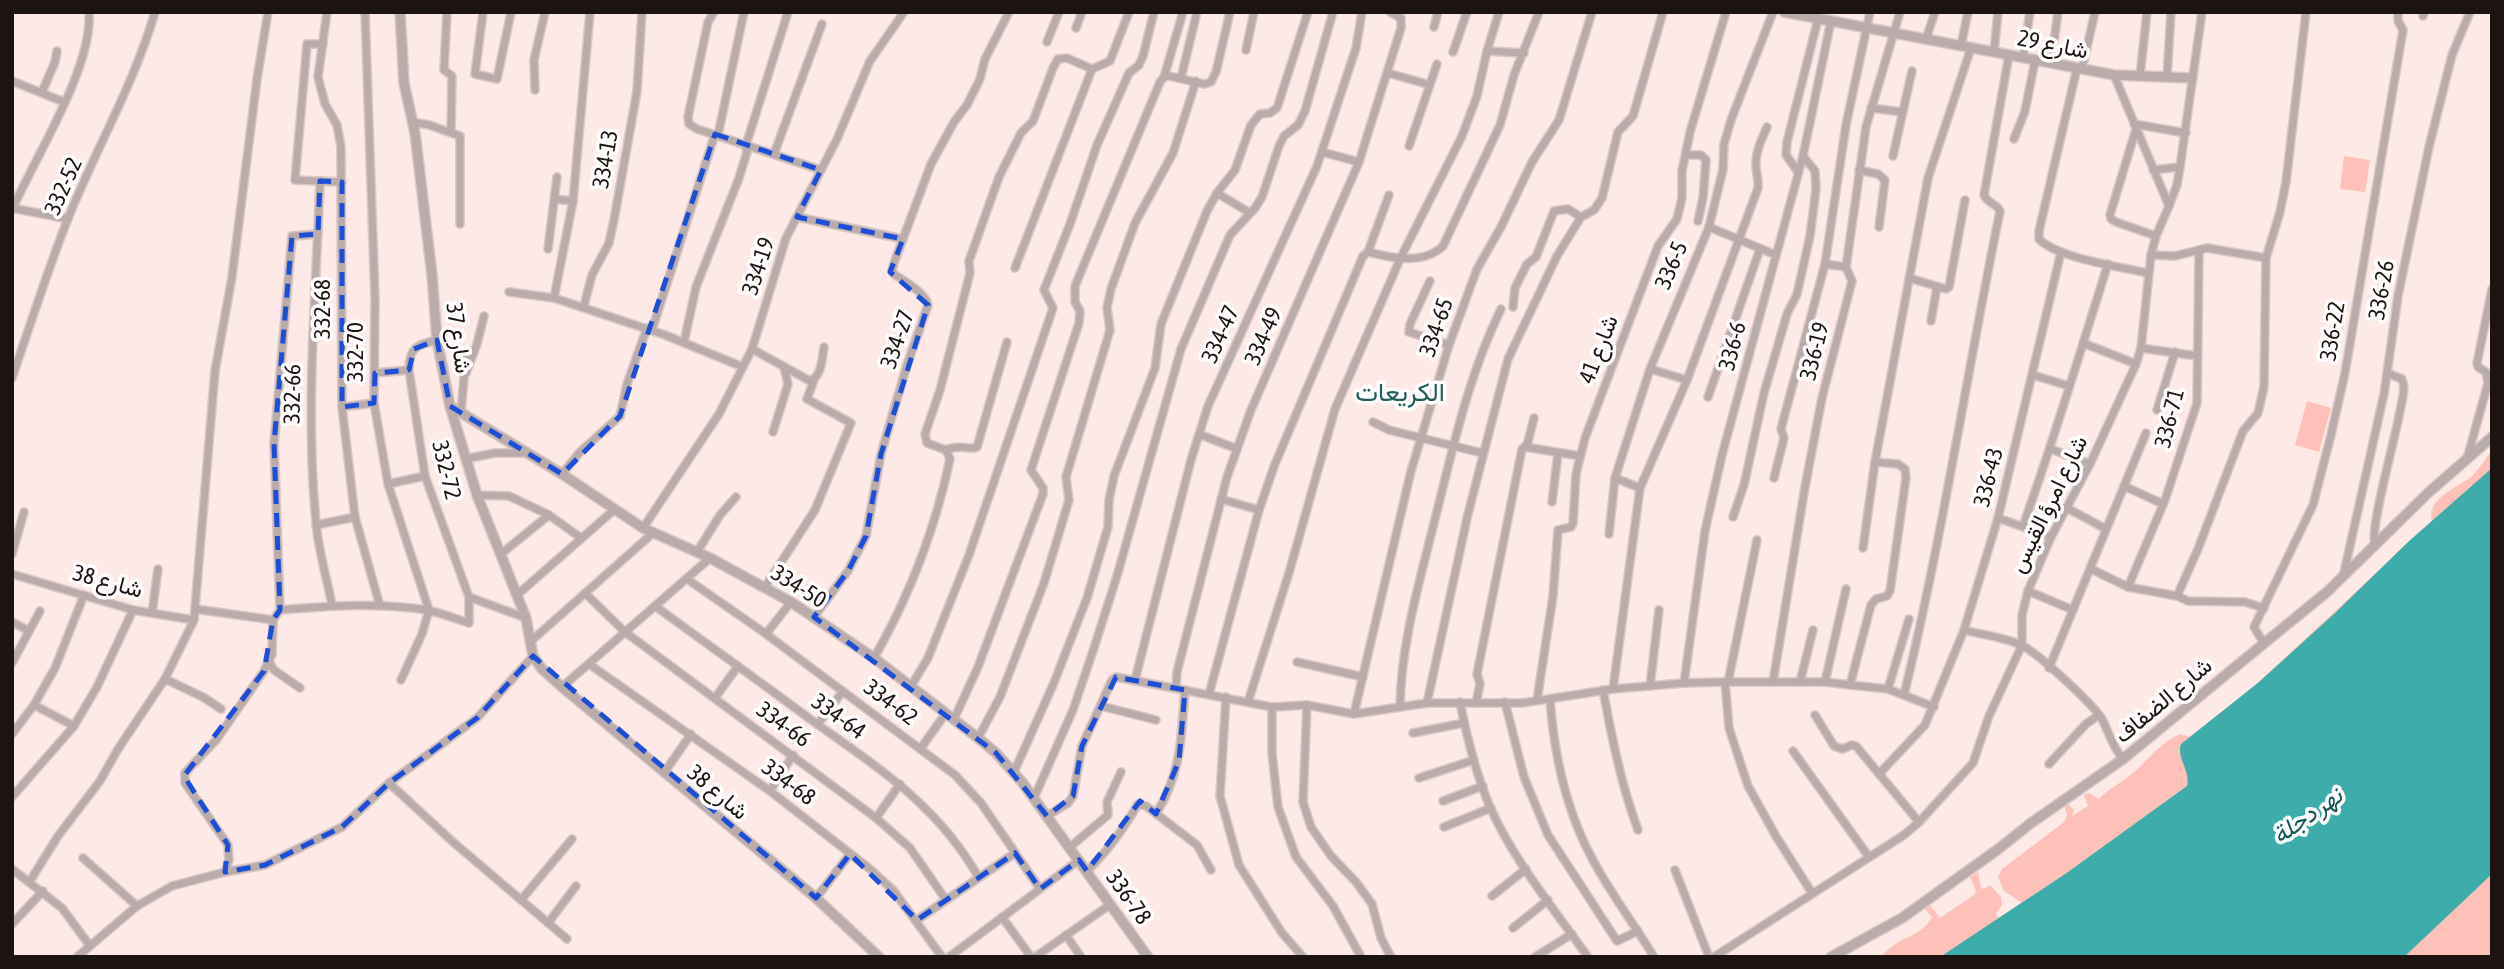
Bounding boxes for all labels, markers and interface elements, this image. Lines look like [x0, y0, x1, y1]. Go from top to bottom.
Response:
street label: شارع 29 [2015, 24, 2090, 66]
street label: 334-13 [587, 128, 623, 190]
street label: 332-52 [39, 153, 87, 219]
street label: 334-19 [737, 234, 779, 298]
street label: 336-5 [1649, 237, 1693, 293]
street label: 336-26 [2363, 258, 2399, 322]
street label: 332-68 [309, 279, 335, 339]
street label: 334-65 [1414, 294, 1458, 360]
street label: 336-22 [2314, 299, 2350, 363]
street label: شارع 37 [438, 301, 477, 375]
street label: 334-47 [1196, 301, 1244, 367]
street label: 334-49 [1239, 303, 1287, 369]
street label: 334-27 [875, 306, 919, 372]
street label: شارع 41 [1573, 311, 1626, 388]
street label: 336-6 [1713, 319, 1751, 373]
street label: 336-19 [1794, 319, 1834, 383]
street label: 332-70 [342, 322, 368, 382]
street label: 332-66 [278, 364, 306, 424]
district label: الكريعات [1355, 377, 1445, 408]
street label: 336-71 [2149, 386, 2189, 450]
street label: شارع امرؤ القيس [2004, 431, 2095, 578]
street label: 332-72 [427, 438, 467, 502]
street label: 336-43 [1968, 445, 2008, 509]
street label: شارع 38 [70, 559, 146, 606]
street label: 334-50 [767, 559, 831, 613]
street label: شارع الضفاف [2109, 652, 2219, 750]
street label: 334-62 [859, 674, 923, 730]
street label: 334-64 [807, 688, 871, 744]
street label: 334-66 [752, 696, 816, 752]
street label: 334-68 [757, 754, 821, 810]
street label: شارع 38 [681, 759, 754, 827]
water label: نهر دجلة [2267, 781, 2349, 850]
street label: 336-78 [1101, 865, 1157, 929]

